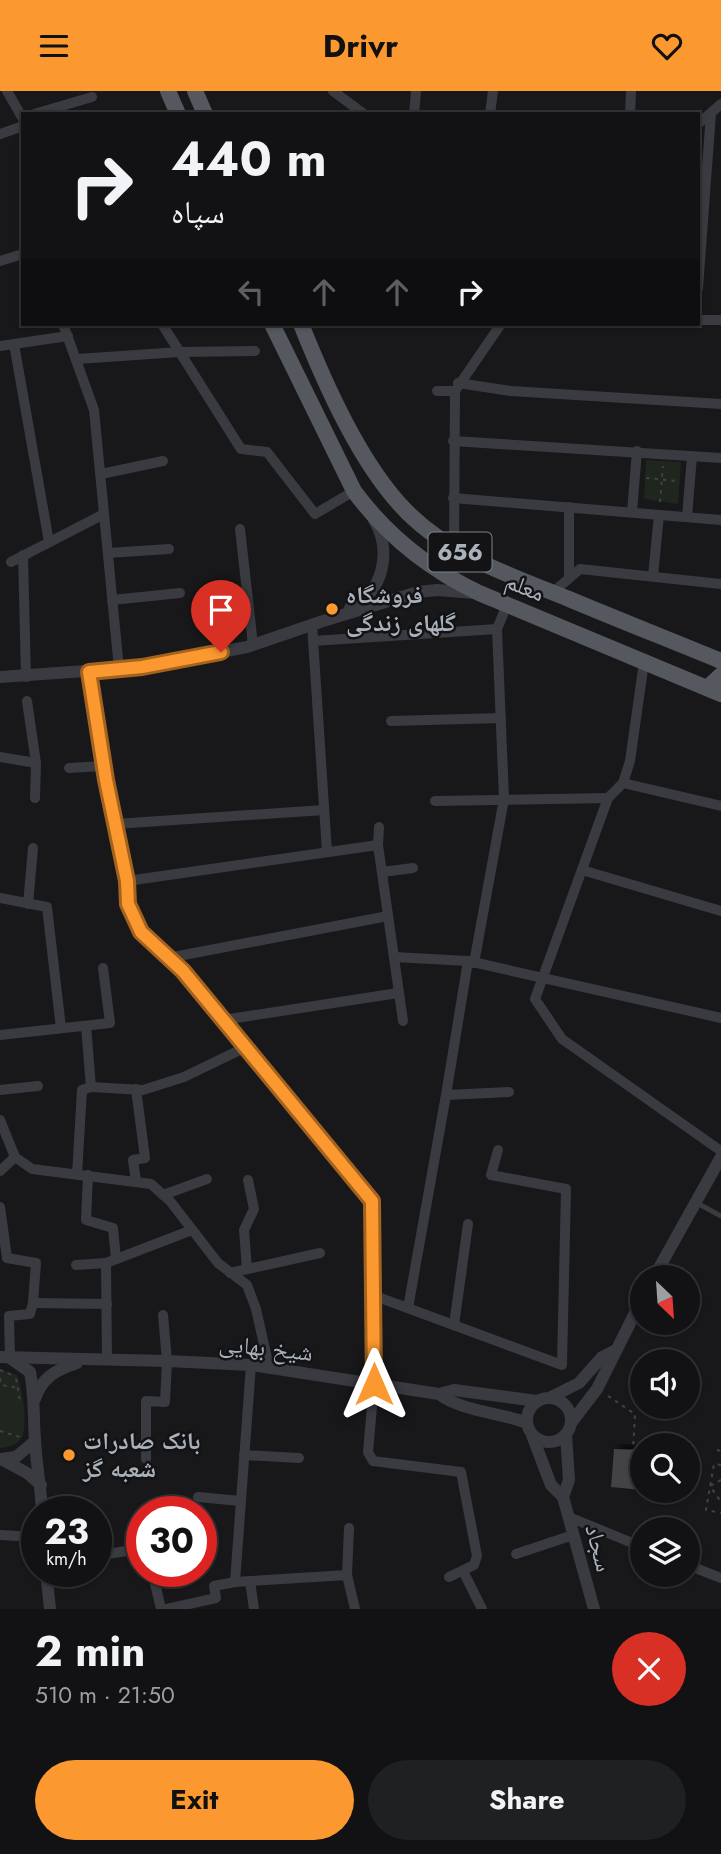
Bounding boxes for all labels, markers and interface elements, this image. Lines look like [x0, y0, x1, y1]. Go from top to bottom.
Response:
text: Drivr [323, 23, 398, 69]
icon: menu [35, 27, 73, 65]
icon: heart [648, 27, 686, 65]
text: 440 m [171, 124, 327, 194]
icon: right [56, 140, 147, 231]
text: سپاه [171, 189, 225, 235]
icon: left [232, 273, 270, 311]
icon: ahead [305, 273, 343, 311]
icon: ahead [378, 273, 416, 311]
icon: right [451, 273, 489, 311]
road number: 656 [428, 533, 491, 572]
street label: معلم [500, 563, 550, 610]
place label: فروشگاه گلهای زندگی [346, 577, 456, 640]
pin [191, 580, 251, 652]
icon: arrive [202, 591, 240, 629]
marker: فروشگاه گلهای زندگی [324, 601, 340, 617]
north arrow [630, 1265, 700, 1335]
map controls [630, 1265, 700, 1587]
street label: شیخ بهایی [217, 1325, 315, 1370]
position arrow [337, 1347, 411, 1421]
button: sound [630, 1349, 700, 1419]
place label: بانک صادرات شعبه گز [82, 1423, 200, 1486]
button: search [630, 1433, 700, 1503]
marker: بانک صادرات شعبه گز [61, 1447, 77, 1463]
speed limit sign: 30 [126, 1496, 217, 1587]
text: 23 [44, 1507, 89, 1557]
button: layers [630, 1517, 700, 1587]
street label: سجاد [576, 1520, 623, 1575]
text: km/h [46, 1546, 87, 1572]
text: 2 min [35, 1621, 145, 1682]
button: close [612, 1632, 686, 1706]
text: 510 m · 21:50 [35, 1678, 175, 1712]
button: Exit [35, 1760, 354, 1840]
button: Share [368, 1760, 686, 1840]

